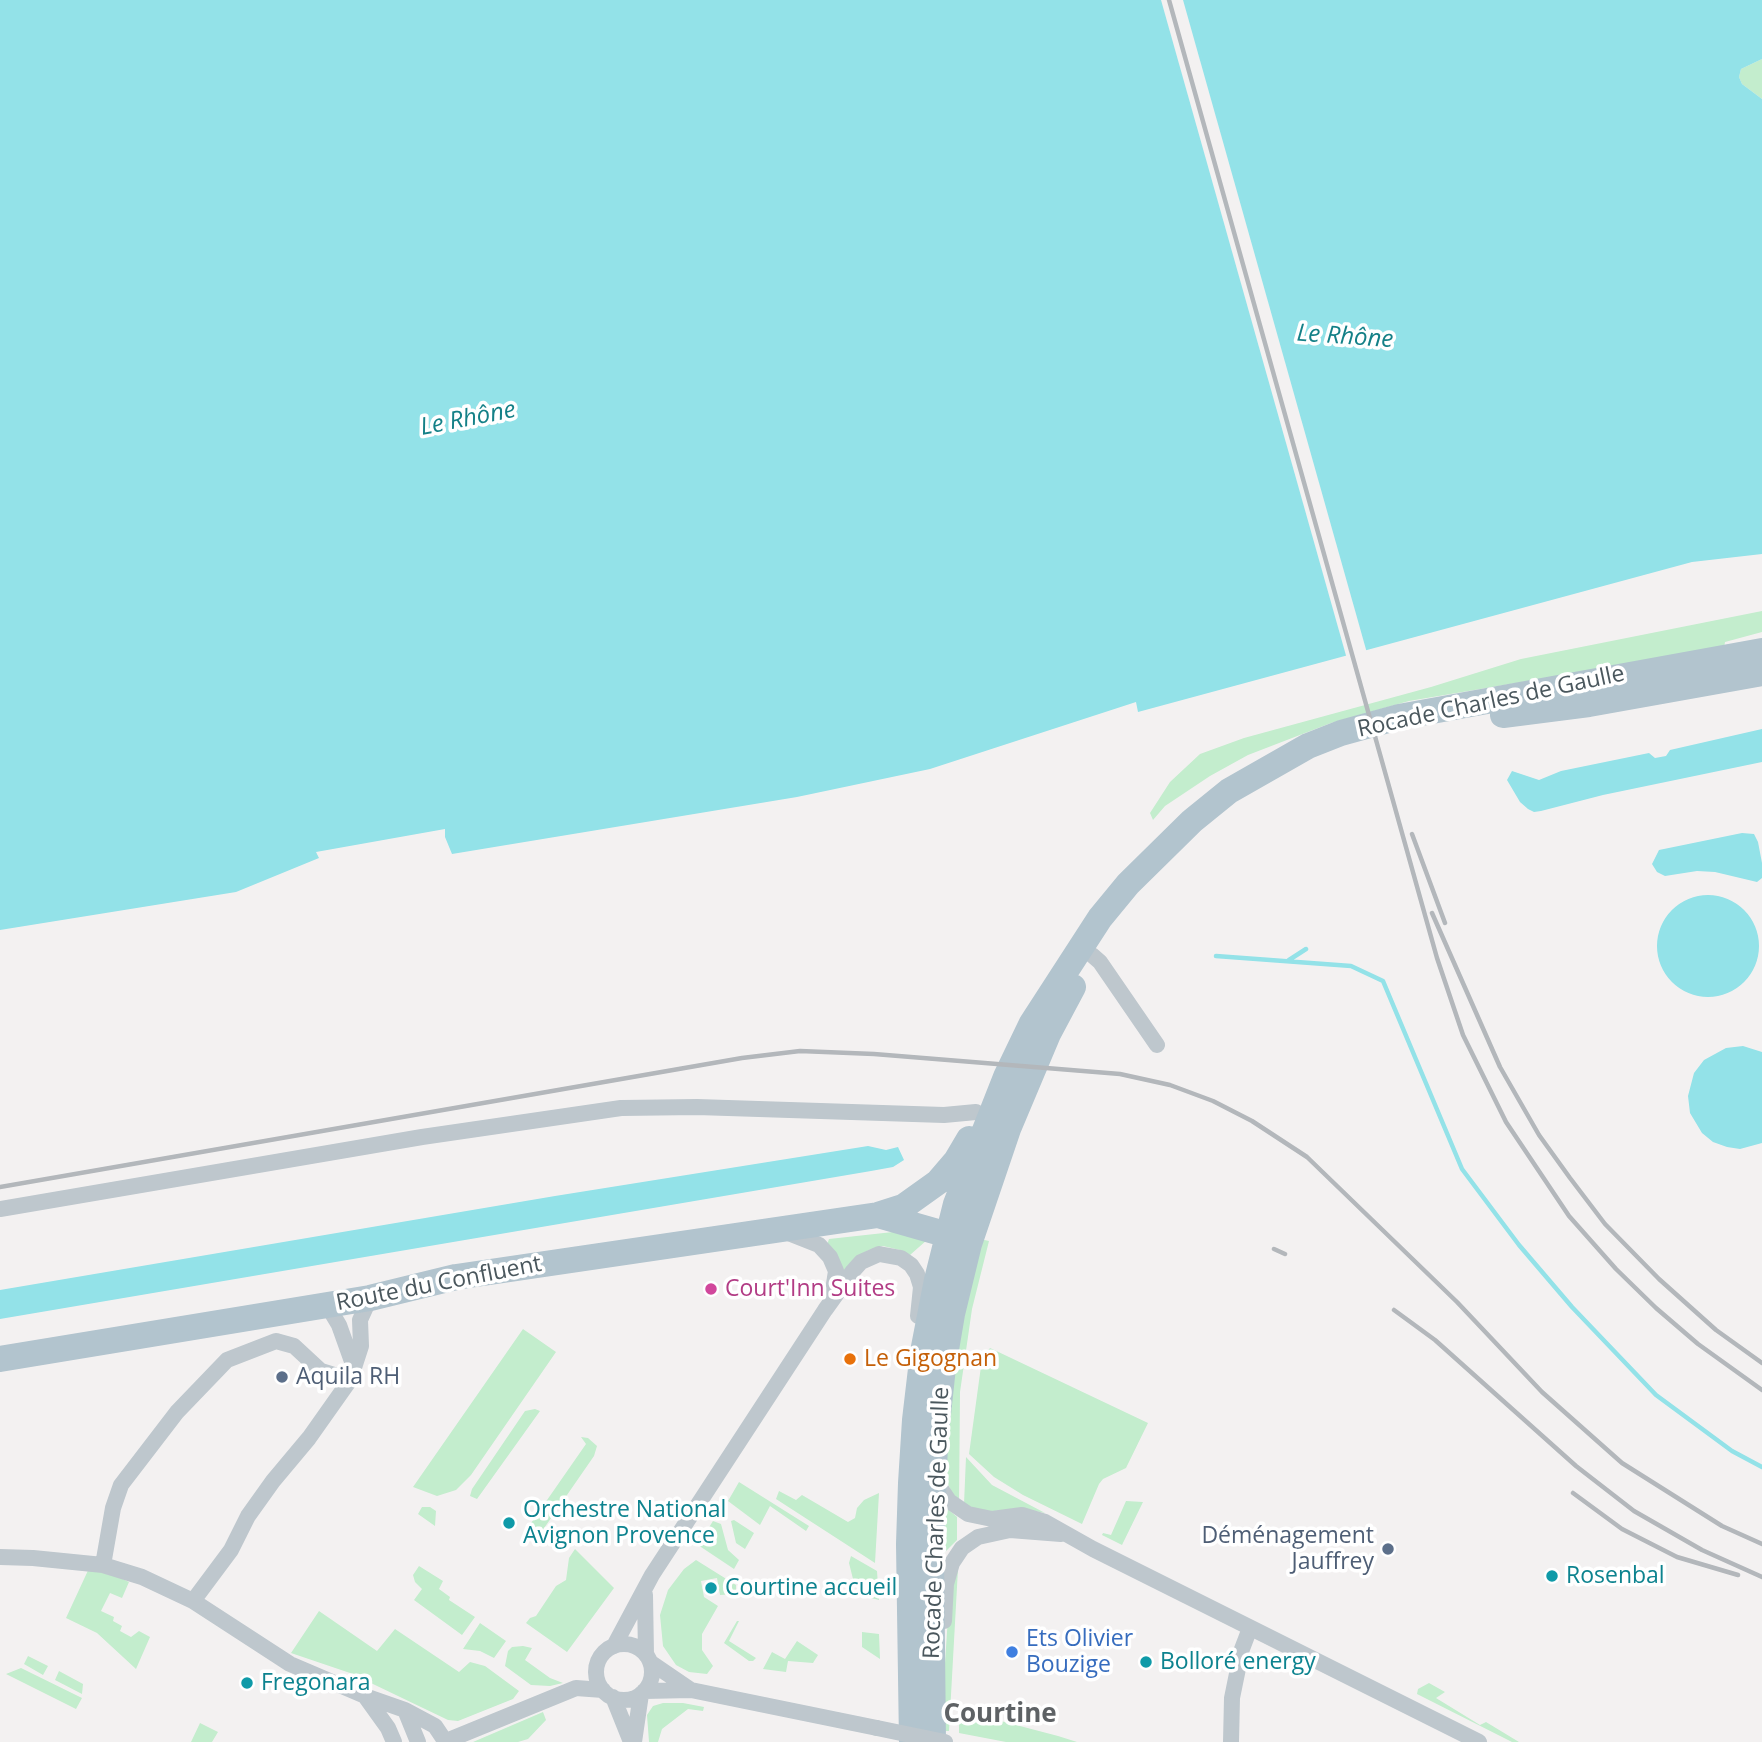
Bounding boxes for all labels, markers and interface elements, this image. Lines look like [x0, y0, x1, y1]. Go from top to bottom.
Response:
water label: Le Rhône [1296, 319, 1394, 355]
water label: Le Rhône [418, 396, 518, 442]
street label: Rocade Charles de Gaulle [1355, 660, 1627, 744]
street label: Route du Confluent [334, 1251, 544, 1317]
place label: Court'Inn Suites [725, 1275, 895, 1303]
marker: Court'Inn Suites [703, 1281, 719, 1297]
place label: Le Gigognan [864, 1345, 997, 1373]
marker: Le Gigognan [842, 1351, 858, 1367]
place label: Aquila RH [296, 1363, 400, 1391]
marker: Aquila RH [274, 1369, 290, 1385]
street label: Rocade Charles de Gaulle [918, 1386, 956, 1660]
place label: Orchestre National Avignon Provence [523, 1496, 726, 1550]
marker: Orchestre National Avignon Provence [501, 1515, 517, 1531]
place label: Déménagement Jauffrey [1201, 1522, 1374, 1576]
marker: Déménagement Jauffrey [1380, 1541, 1396, 1557]
place label: Rosenbal [1566, 1562, 1665, 1590]
marker: Rosenbal [1544, 1568, 1560, 1584]
place label: Courtine accueil [725, 1574, 897, 1602]
marker: Courtine accueil [703, 1580, 719, 1596]
place label: Ets Olivier Bouzige [1026, 1625, 1133, 1679]
marker: Ets Olivier Bouzige [1004, 1644, 1020, 1660]
place label: Bolloré energy [1160, 1648, 1316, 1676]
marker: Bolloré energy [1138, 1654, 1154, 1670]
place label: Fregonara [261, 1669, 371, 1697]
marker: Fregonara [239, 1675, 255, 1691]
district label: Courtine [943, 1699, 1057, 1731]

